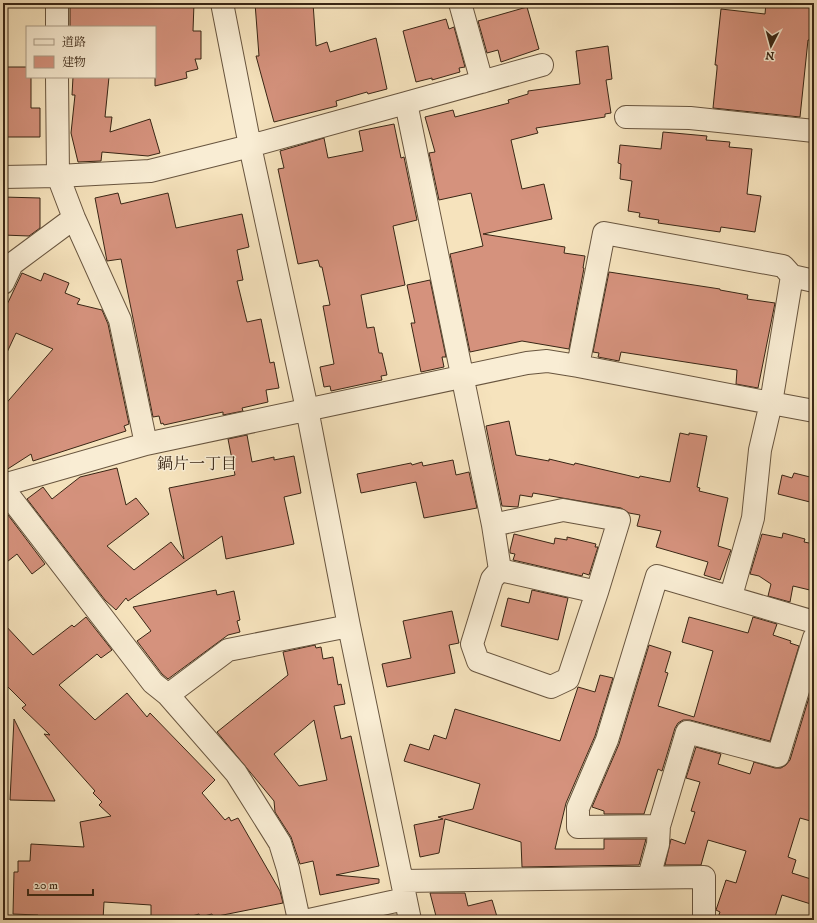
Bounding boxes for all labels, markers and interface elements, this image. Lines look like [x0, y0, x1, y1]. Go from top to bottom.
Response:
legend [26, 26, 156, 78]
north arrow [751, 26, 791, 66]
text: 道路 [62, 35, 86, 50]
text: N [765, 48, 775, 62]
text: 建物 [62, 55, 86, 70]
district label: 鍋片一丁目 [157, 454, 237, 474]
scale bar [28, 871, 93, 897]
text: 20 m [34, 878, 58, 893]

